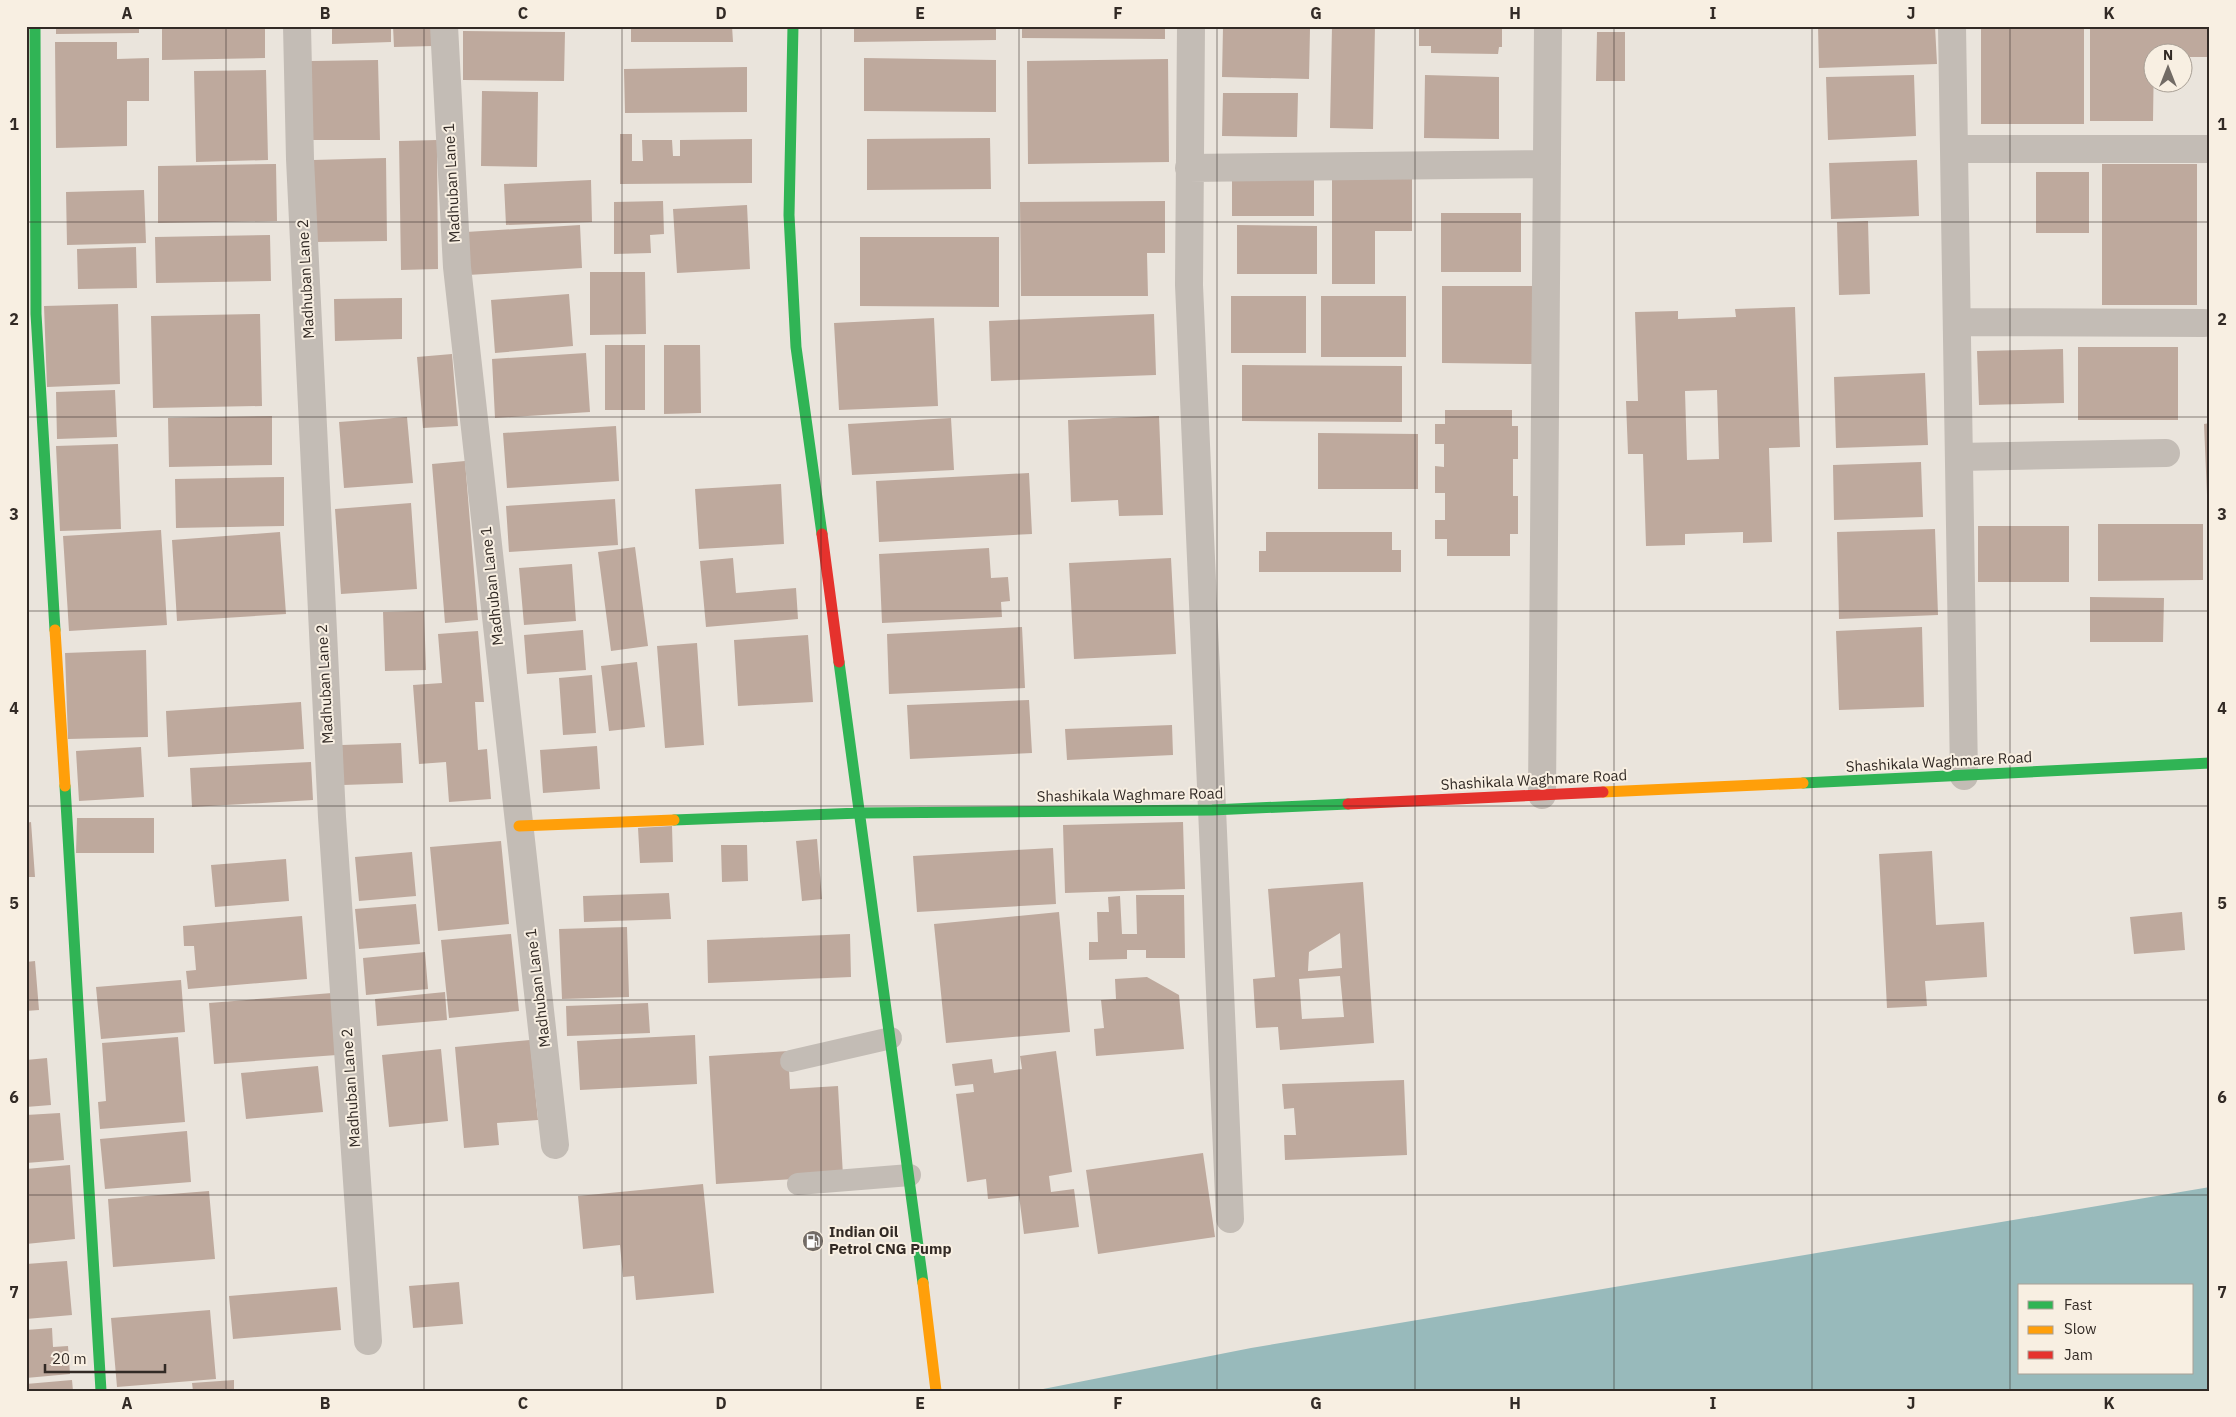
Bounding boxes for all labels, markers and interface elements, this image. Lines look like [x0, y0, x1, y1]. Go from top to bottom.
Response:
text: A [122, 3, 133, 23]
text: B [320, 3, 331, 23]
text: C [518, 3, 528, 23]
text: D [715, 3, 727, 23]
text: E [915, 3, 925, 23]
text: F [1113, 3, 1123, 23]
text: G [1310, 3, 1322, 23]
text: H [1509, 3, 1521, 23]
text: I [1710, 3, 1717, 23]
text: J [1907, 3, 1915, 23]
text: K [2103, 3, 2115, 23]
north arrow [2144, 42, 2194, 92]
text: N [2163, 46, 2173, 64]
text: 1 [9, 114, 19, 134]
text: 1 [2217, 114, 2227, 134]
street label: Madhuban Lane 1 [439, 123, 464, 243]
street label: Madhuban Lane 2 [293, 219, 318, 339]
text: 2 [9, 309, 19, 329]
text: 2 [2217, 309, 2227, 329]
text: 3 [9, 504, 19, 524]
text: 3 [2217, 504, 2227, 524]
street label: Madhuban Lane 1 [476, 526, 507, 646]
street label: Madhuban Lane 2 [312, 624, 337, 744]
text: 4 [9, 698, 19, 718]
text: 4 [2217, 698, 2227, 718]
street label: Shashikala Waghmare Road [1845, 747, 2033, 776]
street label: Shashikala Waghmare Road [1440, 765, 1628, 794]
street label: Shashikala Waghmare Road [1036, 783, 1224, 806]
text: 5 [9, 893, 19, 913]
text: 5 [2217, 893, 2227, 913]
street label: Madhuban Lane 1 [521, 928, 554, 1049]
street label: Madhuban Lane 2 [337, 1028, 364, 1148]
text: 6 [9, 1087, 19, 1107]
text: 6 [2217, 1087, 2227, 1107]
place label: Indian Oil Petrol CNG Pump [829, 1222, 952, 1258]
fuel station icon: Indian Oil Petrol CNG Pump [801, 1229, 825, 1253]
text: 7 [9, 1282, 19, 1302]
text: 7 [2217, 1282, 2227, 1302]
legend [2018, 1284, 2194, 1374]
text: Fast [2064, 1295, 2092, 1314]
text: Slow [2064, 1319, 2097, 1338]
scale bar [45, 1342, 165, 1374]
text: Jam [2064, 1345, 2093, 1364]
text: 20 m [52, 1349, 87, 1368]
text: A [122, 1393, 133, 1413]
text: B [320, 1393, 331, 1413]
text: C [518, 1393, 528, 1413]
text: D [715, 1393, 727, 1413]
text: E [915, 1393, 925, 1413]
text: F [1113, 1393, 1123, 1413]
text: G [1310, 1393, 1322, 1413]
text: H [1509, 1393, 1521, 1413]
text: I [1710, 1393, 1717, 1413]
text: J [1907, 1393, 1915, 1413]
text: K [2103, 1393, 2115, 1413]

